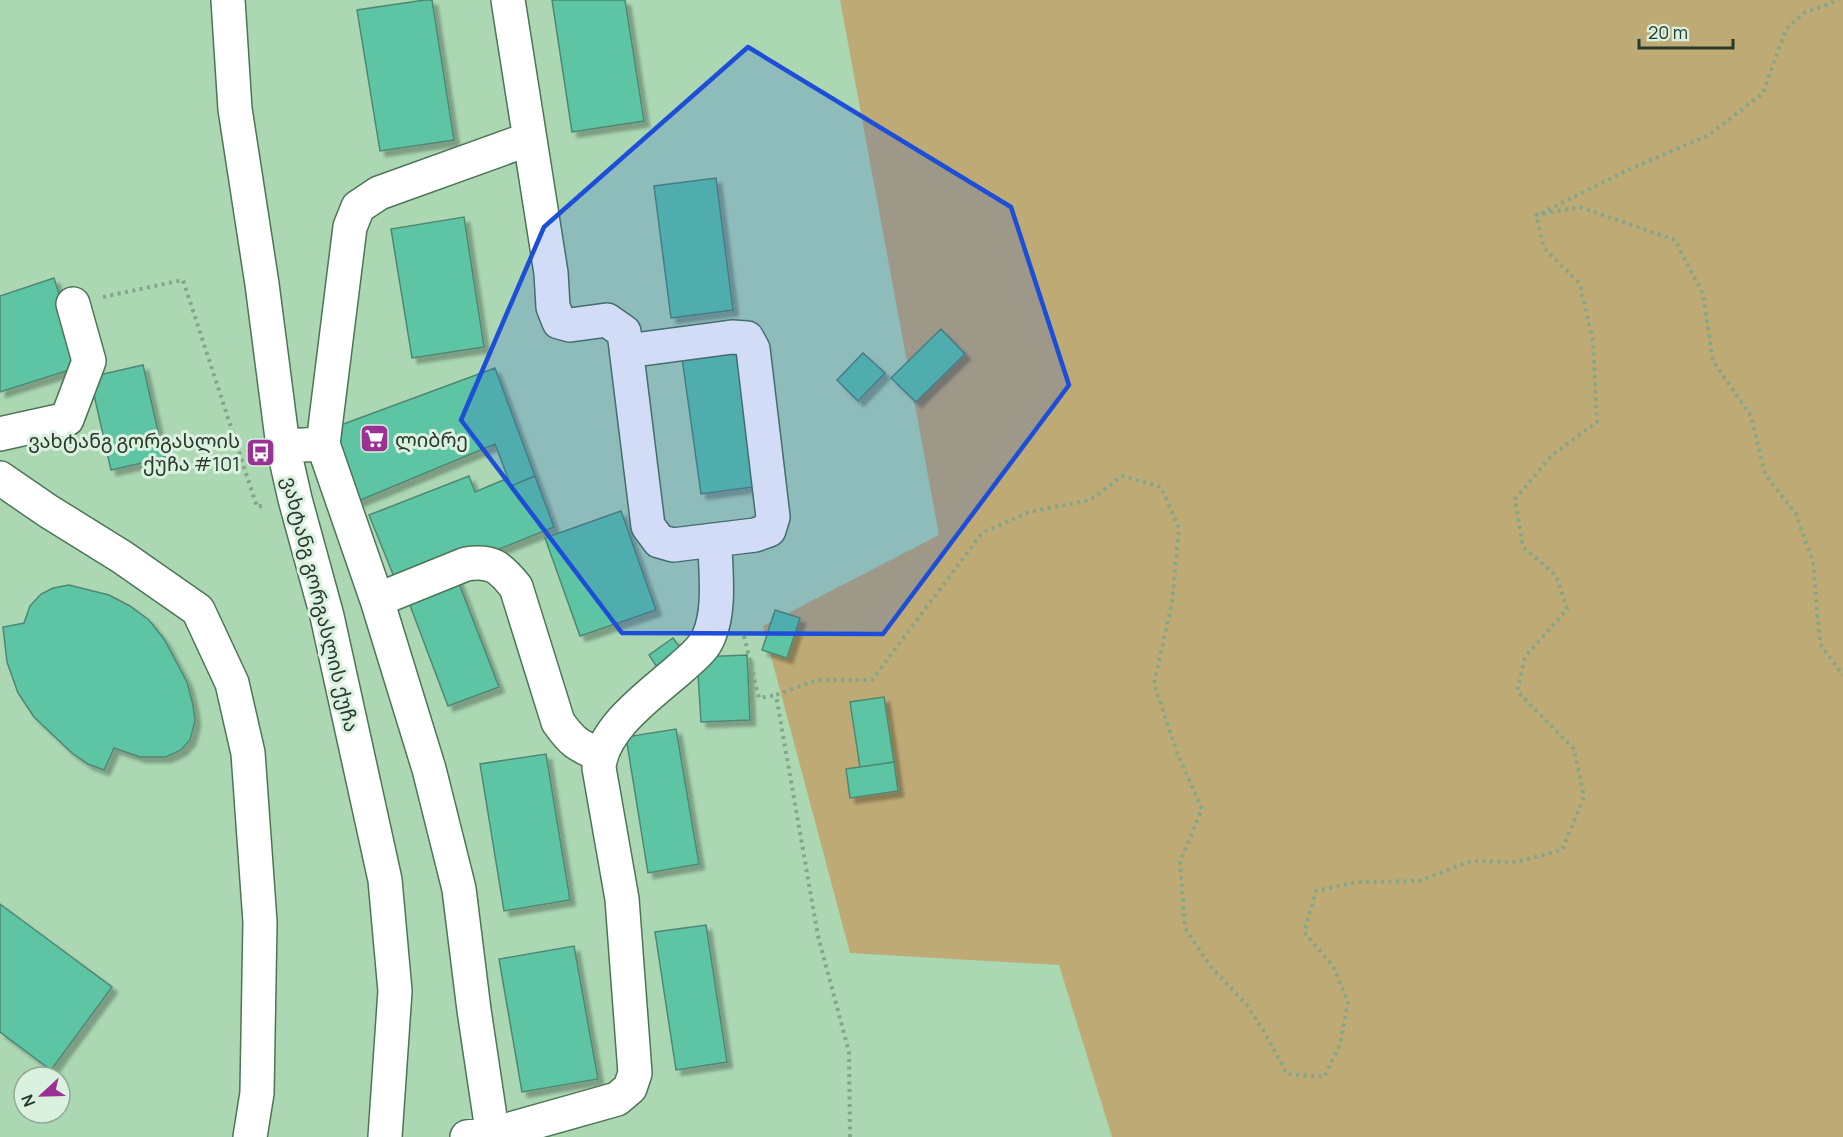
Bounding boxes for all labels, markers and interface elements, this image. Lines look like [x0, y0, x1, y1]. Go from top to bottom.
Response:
scale bar [1639, 12, 1734, 50]
text: 20 m [1648, 20, 1688, 44]
supermarket icon: ლიბრე [358, 423, 390, 455]
place label: ლიბრე [395, 426, 468, 453]
place label: ვახტანგ გორგასლის ქუჩა #101 [28, 427, 240, 477]
bus stop icon: ვახტანგ გორგასლის ქუჩა #101 [245, 436, 277, 468]
street label: ვახტანგ გორგასლის ქუჩა [276, 473, 366, 735]
north arrow [12, 1065, 72, 1125]
text: N [16, 1091, 40, 1110]

